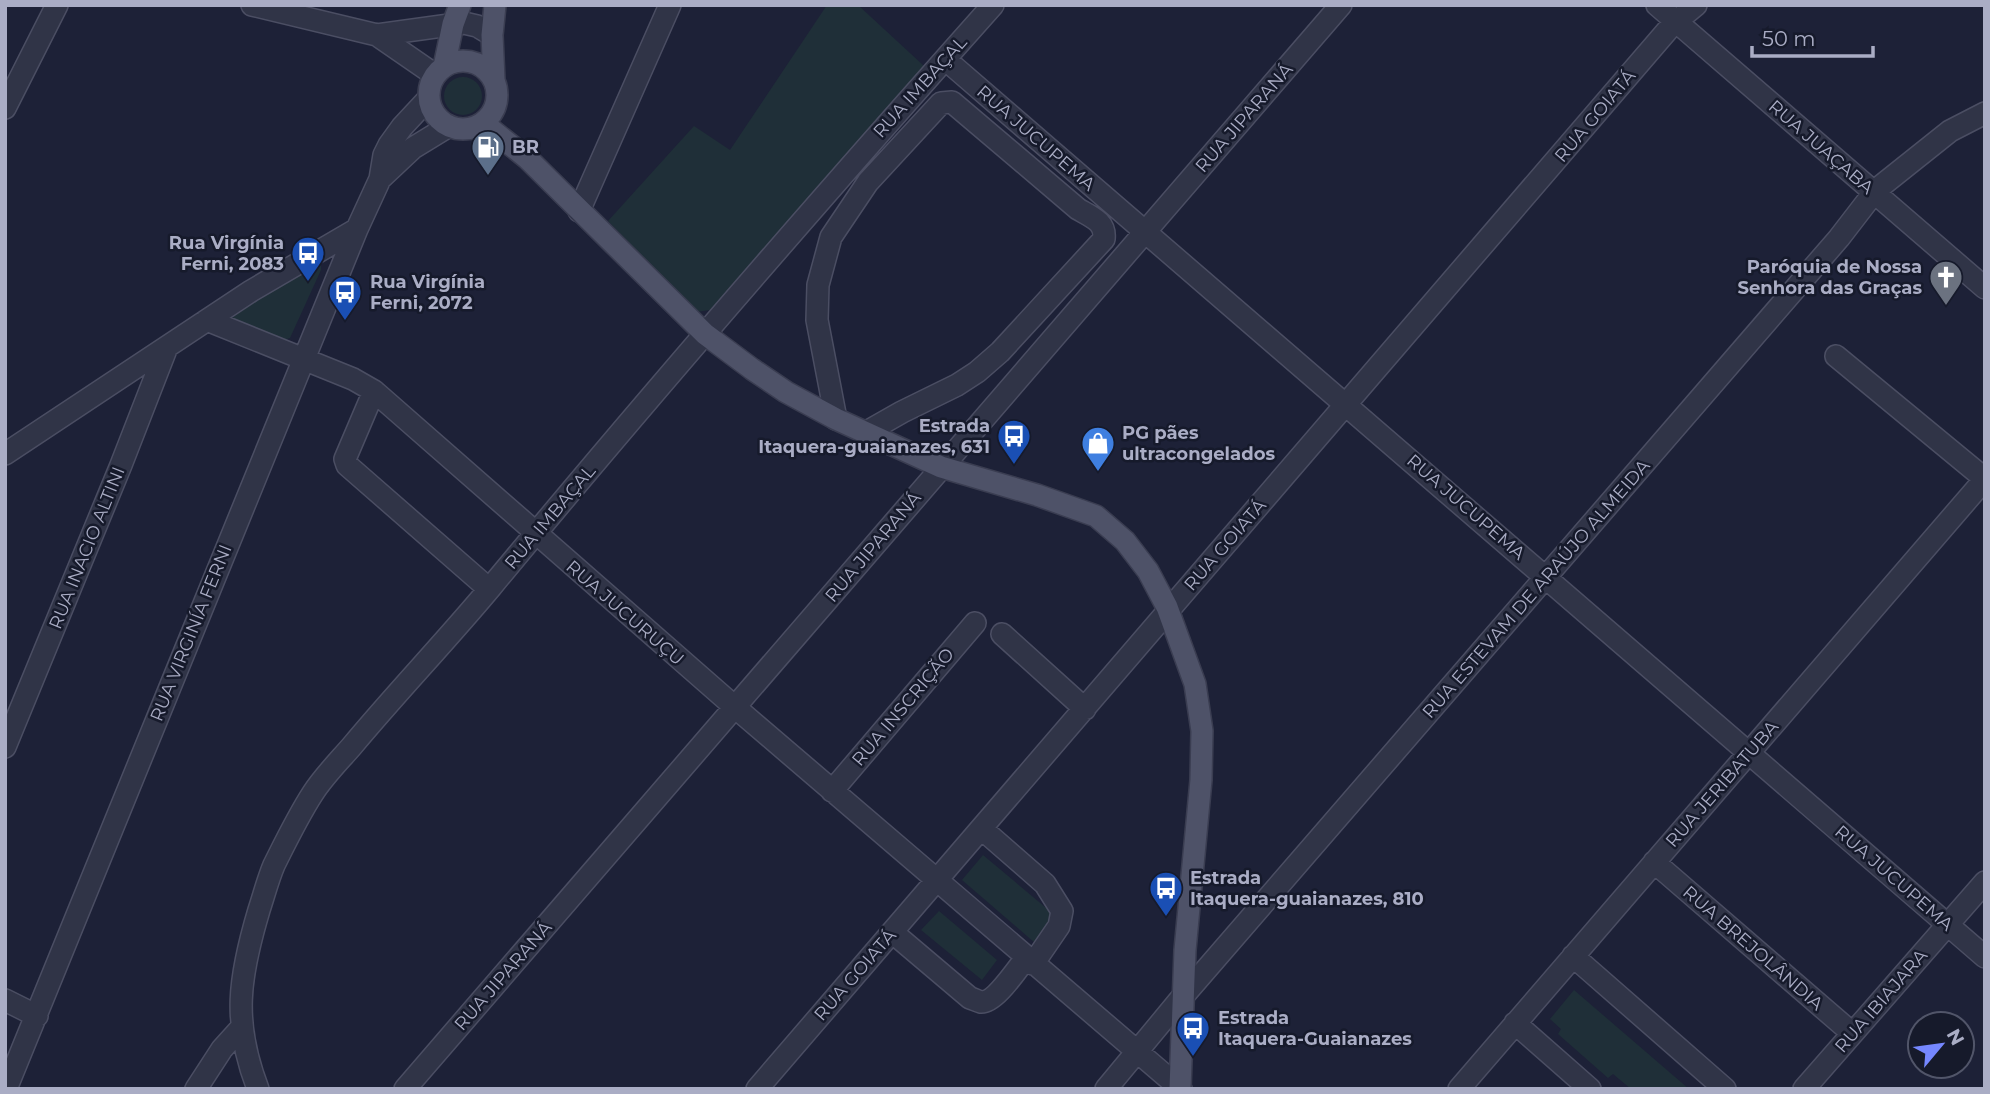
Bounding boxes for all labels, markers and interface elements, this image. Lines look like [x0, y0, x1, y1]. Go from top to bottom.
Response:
scale bar [1752, 14, 1873, 58]
text: 50 m [1762, 26, 1816, 51]
street label: RUA IMBAÇAL [869, 31, 972, 142]
street label: RUA JIPARANÁ [1191, 59, 1297, 177]
street label: RUA GOIATÁ [1550, 65, 1640, 167]
street label: RUA JUCUPEMA [972, 81, 1100, 196]
street label: RUA JUAÇABA [1764, 95, 1878, 199]
fuel station icon: BR [469, 128, 507, 177]
place label: BR [512, 136, 539, 158]
place label: Rua Virgínia Ferni, 2083 [169, 232, 284, 275]
bus stop icon: Rua Virgínia Ferni, 2083 [289, 234, 327, 283]
place label: Paróquia de Nossa Senhora das Graças [1738, 256, 1922, 299]
church icon: Paróquia de Nossa Senhora das Graças [1927, 258, 1965, 307]
place label: Rua Virgínia Ferni, 2072 [370, 271, 485, 314]
bus stop icon: Rua Virgínia Ferni, 2072 [326, 273, 364, 322]
place label: Estrada Itaquera-guaianazes, 631 [758, 415, 990, 458]
bus stop icon: Estrada Itaquera-guaianazes, 631 [995, 417, 1033, 466]
place label: PG pães ultracongelados [1122, 422, 1275, 465]
shop icon: PG pães ultracongelados [1079, 424, 1117, 473]
street label: RUA JUCUPEMA [1402, 450, 1530, 565]
street label: RUA ESTEVAM DE ARAÚJO ALMEIDA [1418, 455, 1654, 723]
street label: RUA IMBAÇAL [500, 460, 600, 574]
street label: RUA INACIO ALTINI [44, 463, 130, 633]
street label: RUA JIPARANÁ [820, 487, 926, 607]
street label: RUA GOIATÁ [1179, 495, 1271, 595]
street label: RUA VIRGINÍA FERNI [145, 541, 237, 725]
street label: RUA JUCURUÇU [561, 556, 689, 670]
street label: RUA INSCRIÇÃO [847, 644, 959, 770]
street label: RUA JERIBATUBA [1661, 716, 1783, 852]
street label: RUA JUCUPEMA [1830, 821, 1958, 936]
place label: Estrada Itaquera-guaianazes, 810 [1190, 867, 1424, 910]
bus stop icon: Estrada Itaquera-guaianazes, 810 [1147, 869, 1185, 918]
street label: RUA BREJOLÂNDIA [1678, 881, 1828, 1015]
street label: RUA JIPARANÁ [450, 917, 556, 1035]
street label: RUA GOIATÁ [809, 925, 901, 1025]
street label: RUA IBIAJARA [1830, 945, 1932, 1057]
place label: Estrada Itaquera-Guaianazes [1218, 1007, 1412, 1050]
bus stop icon: Estrada Itaquera-Guaianazes [1174, 1009, 1212, 1058]
north arrow [1906, 1010, 1976, 1080]
text: N [1942, 1025, 1969, 1049]

